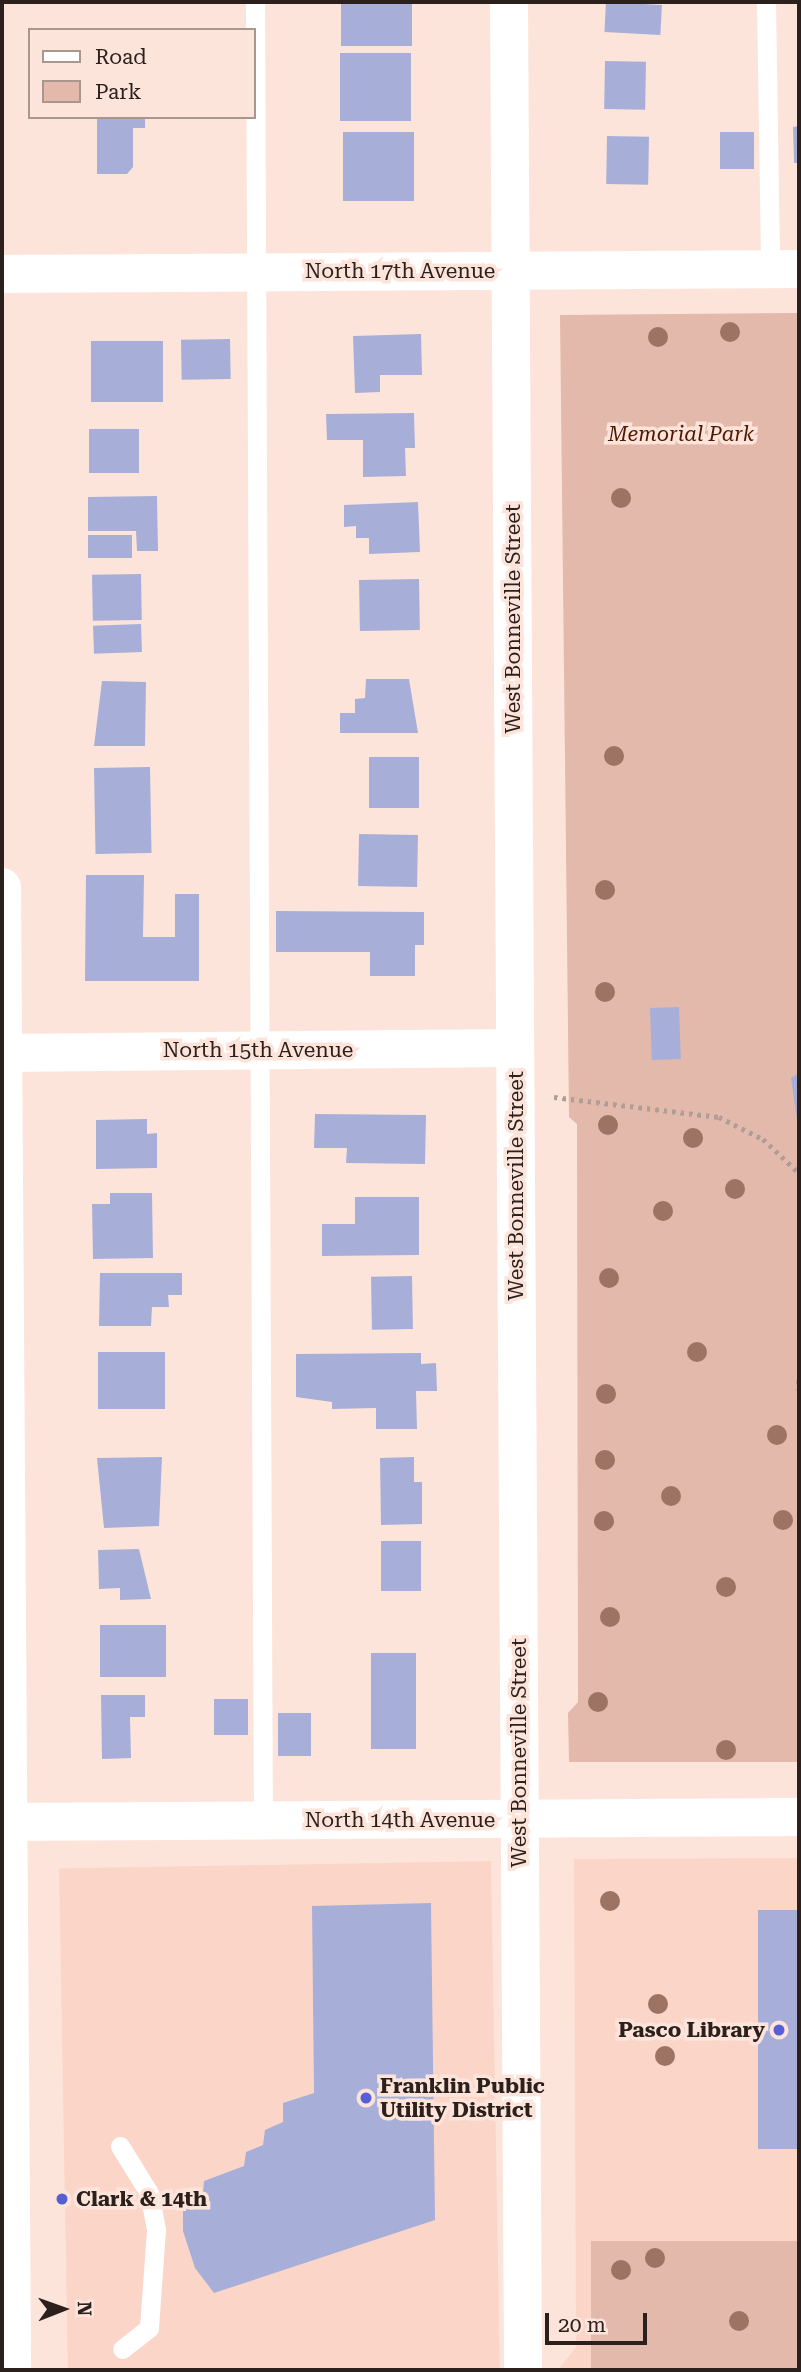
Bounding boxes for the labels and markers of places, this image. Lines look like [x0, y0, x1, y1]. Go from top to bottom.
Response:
place label: Pasco Library [618, 2017, 765, 2043]
marker: Pasco Library [771, 2022, 787, 2038]
place label: Franklin Public Utility District [380, 2073, 545, 2123]
marker: Franklin Public Utility District [358, 2090, 374, 2106]
place label: Clark & 14th [76, 2186, 207, 2212]
marker: Clark & 14th [54, 2191, 70, 2207]

